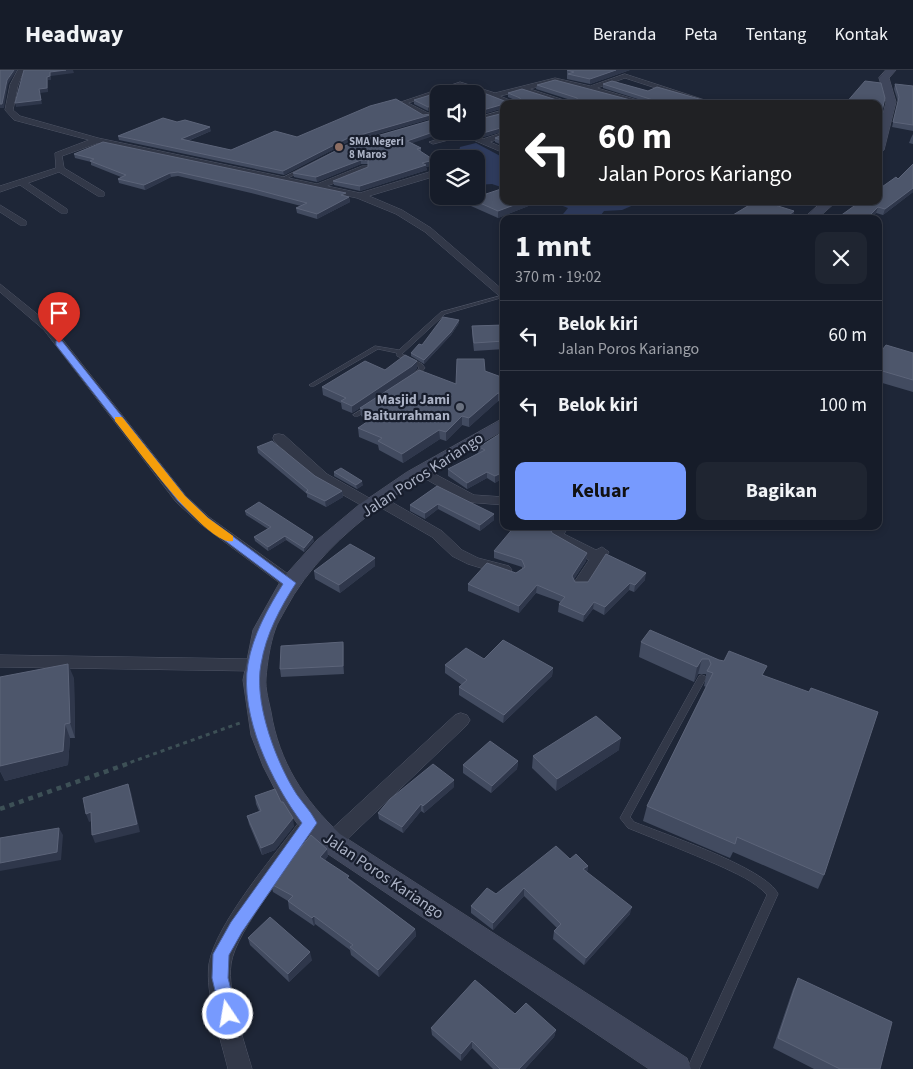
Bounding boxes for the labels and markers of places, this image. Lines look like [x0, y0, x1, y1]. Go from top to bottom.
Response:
place label: SMA Negeri 8 Maros [349, 134, 404, 162]
marker: SMA Negeri 8 Maros [333, 141, 345, 153]
pin [38, 292, 80, 343]
place label: Masjid Jami Baiturrahman [363, 390, 450, 426]
marker: Masjid Jami Baiturrahman [454, 401, 466, 413]

